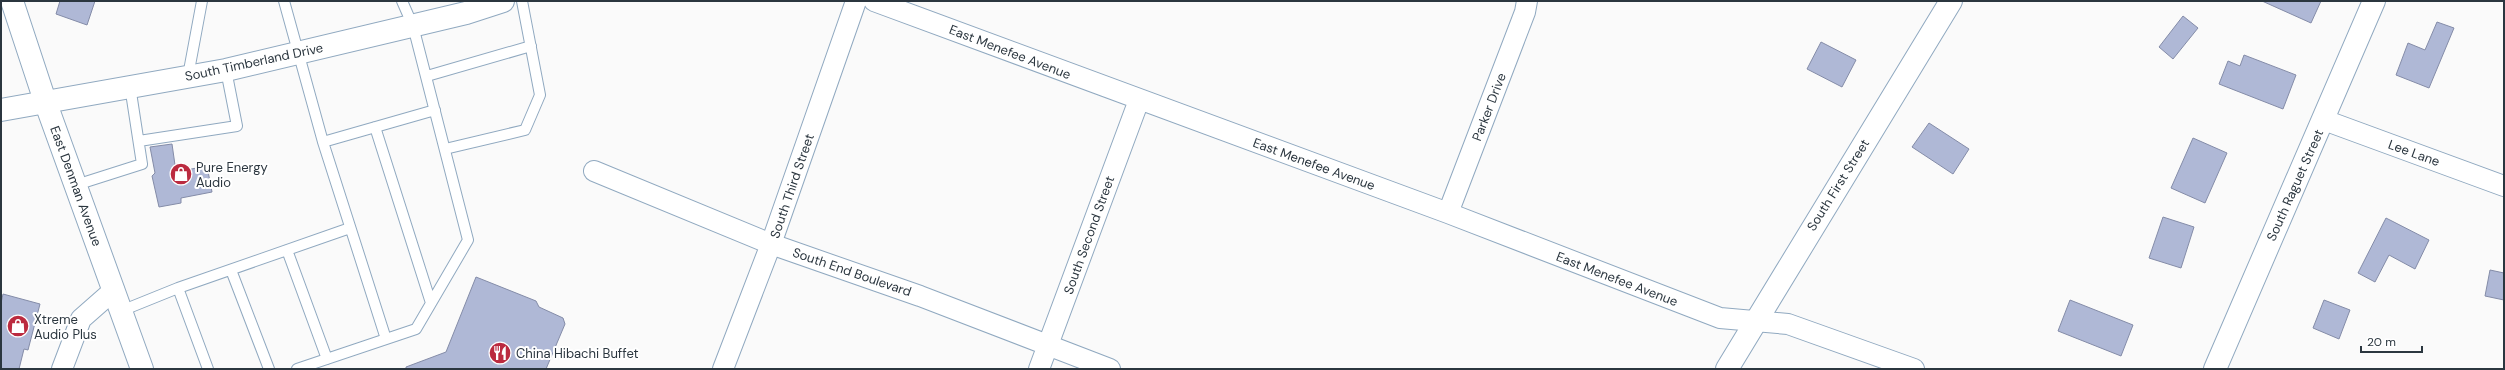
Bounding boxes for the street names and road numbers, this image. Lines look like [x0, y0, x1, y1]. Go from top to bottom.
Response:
street label: East Menefee Avenue [947, 21, 1073, 83]
street label: South Timberland Drive [183, 39, 325, 85]
street label: Parker Drive [1468, 71, 1510, 143]
street label: East Denman Avenue [46, 124, 106, 248]
street label: South Raguet Street [2263, 126, 2327, 244]
street label: South Third Street [766, 131, 818, 241]
street label: East Menefee Avenue [1251, 134, 1377, 194]
street label: South First Street [1803, 136, 1873, 234]
street label: Lee Lane [2386, 136, 2442, 170]
street label: South Second Street [1060, 173, 1118, 297]
street label: South End Boulevard [790, 244, 914, 300]
street label: East Menefee Avenue [1554, 248, 1680, 310]

